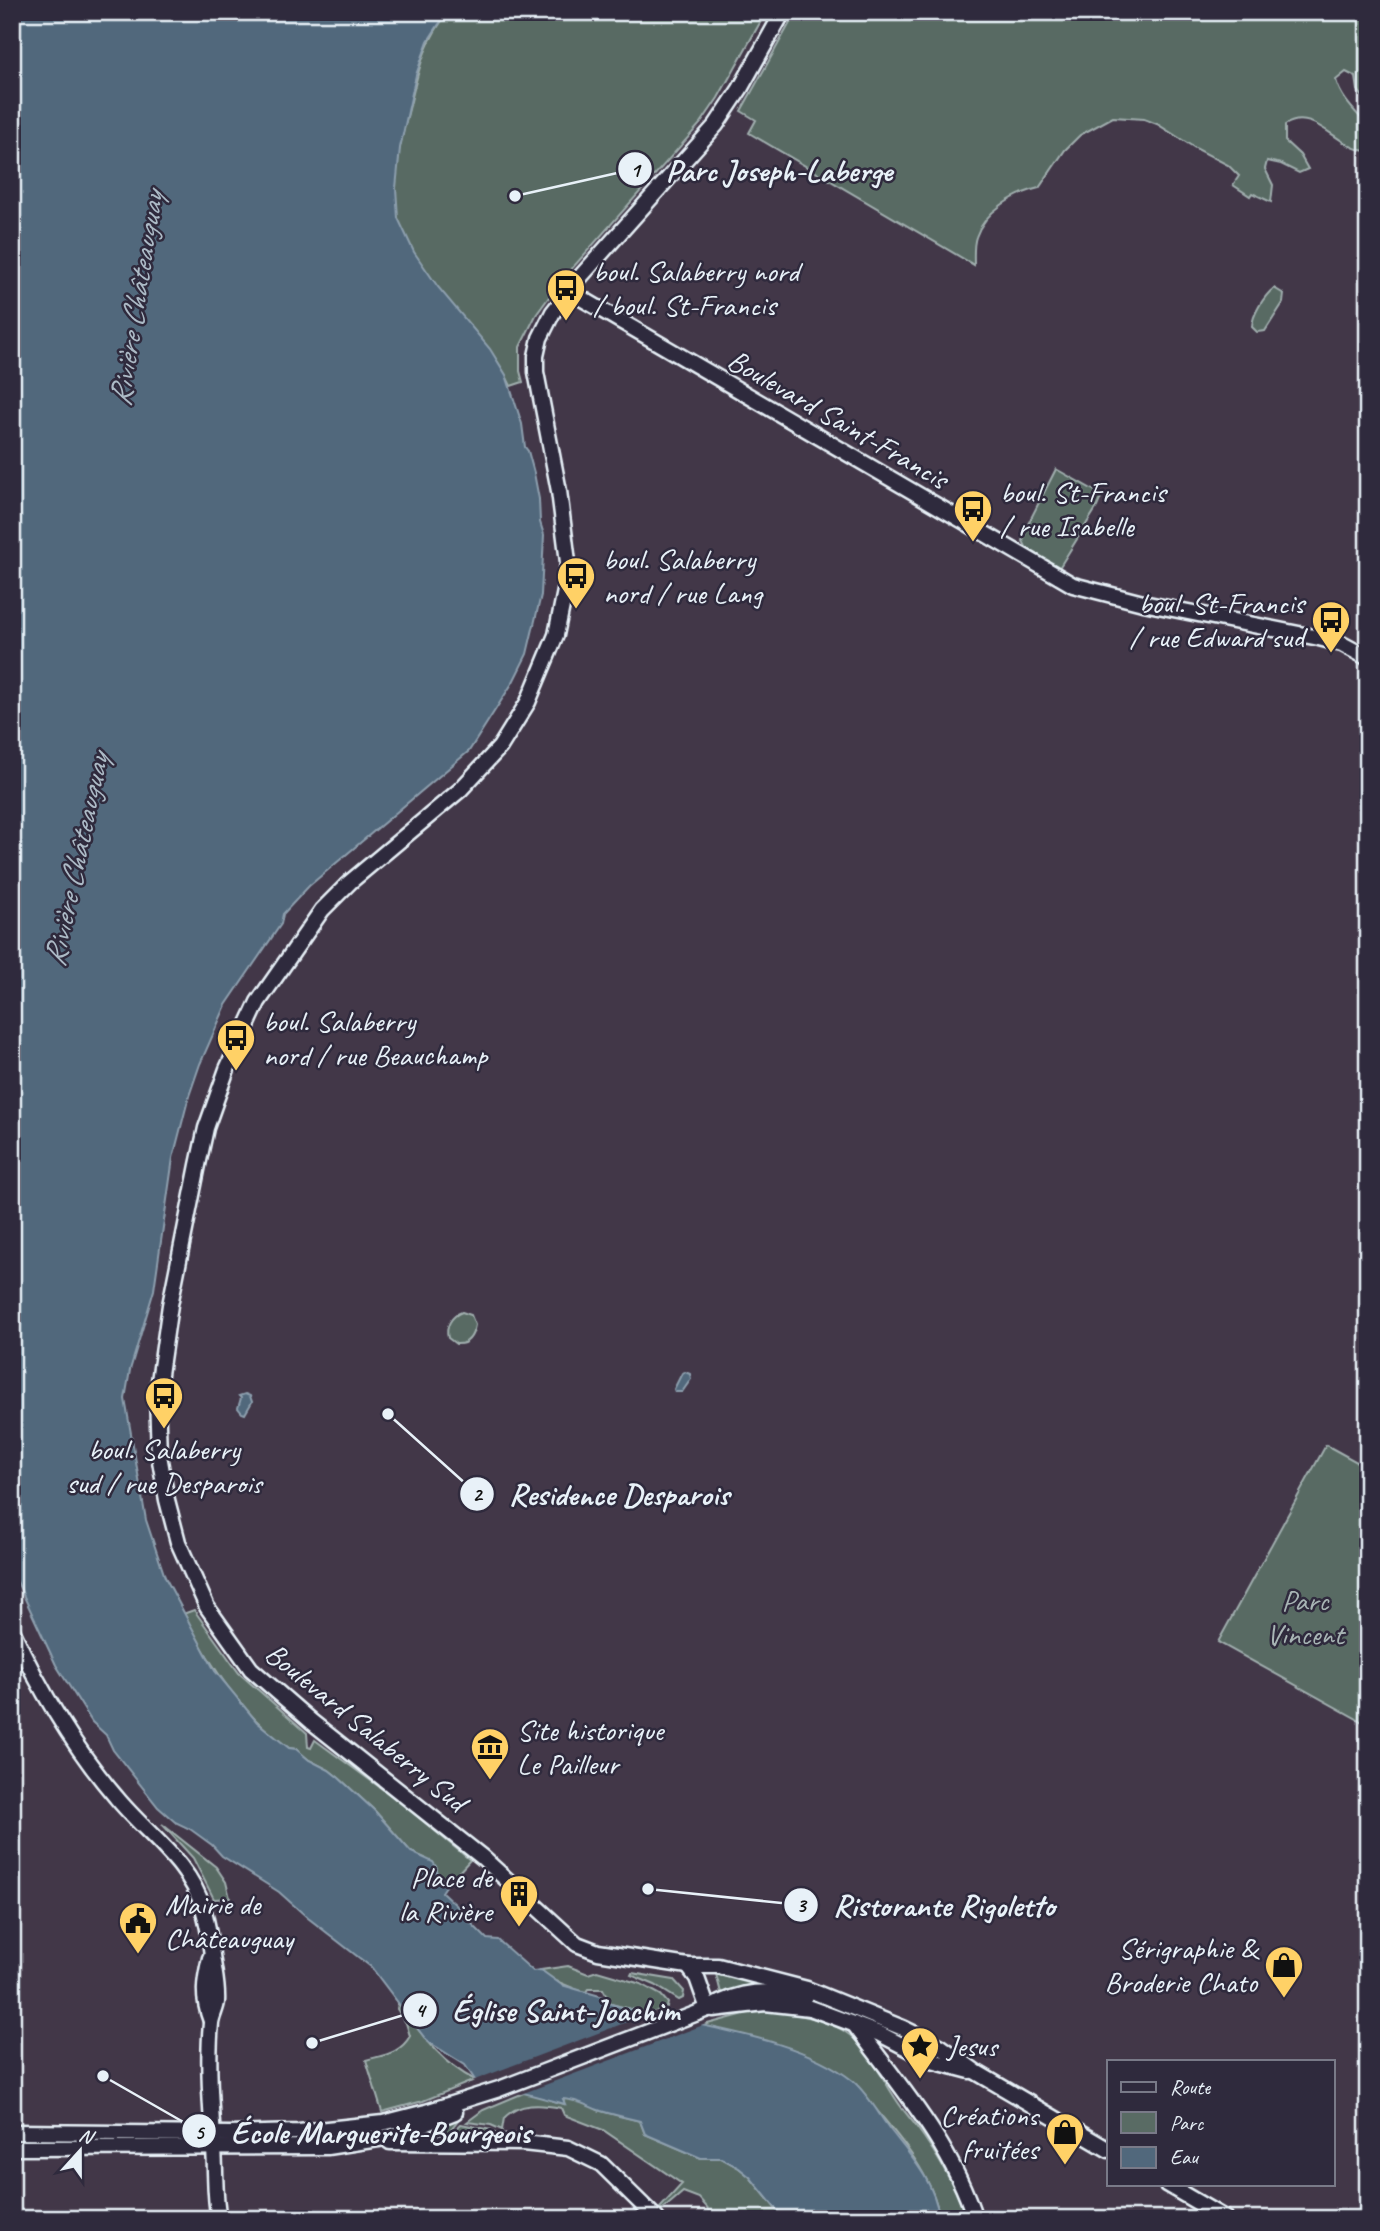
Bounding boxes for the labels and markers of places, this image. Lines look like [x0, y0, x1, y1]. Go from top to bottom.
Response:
callout: Parc Joseph-Laberge [617, 143, 906, 196]
place label: boul. Salaberry nord / boul. St-Francis [593, 252, 803, 324]
bus stop icon: boul. Salaberry nord / boul. St-Francis [545, 267, 587, 322]
place label: boul. St-Francis / rue Isabelle [1000, 473, 1168, 545]
bus stop icon: boul. St-Francis / rue Isabelle [952, 488, 994, 543]
place label: boul. Salaberry nord / rue Lang [603, 540, 765, 612]
bus stop icon: boul. Salaberry nord / rue Lang [555, 555, 597, 610]
place label: boul. St-Francis / rue Edward sud [1129, 584, 1308, 656]
bus stop icon: boul. St-Francis / rue Edward sud [1310, 599, 1352, 654]
place label: boul. Salaberry nord / rue Beauchamp [263, 1002, 489, 1074]
bus stop icon: boul. Salaberry nord / rue Beauchamp [215, 1017, 257, 1072]
bus stop icon: boul. Salaberry sud / rue Desparois [143, 1375, 185, 1430]
place label: boul. Salaberry sud / rue Desparois [66, 1430, 264, 1502]
callout: Residence Desparois [460, 1467, 743, 1520]
place label: Site historique Le Pailleur [517, 1711, 666, 1783]
museum icon: Site historique Le Pailleur [469, 1726, 511, 1781]
place label: Place de la Rivière [399, 1858, 494, 1930]
building icon: Place de la Rivière [498, 1873, 540, 1928]
callout: Ristorante Rigoletto [784, 1879, 1069, 1932]
place label: Mairie de Châteauguay [165, 1885, 296, 1957]
public building icon: Mairie de Châteauguay [117, 1900, 159, 1955]
place label: Sérigraphie & Broderie Chato [1104, 1929, 1260, 2001]
shop icon: Sérigraphie & Broderie Chato [1263, 1944, 1305, 1999]
callout: Église Saint-Joachim [403, 1983, 694, 2036]
place icon: Jesus [899, 2025, 941, 2080]
place label: Jesus [945, 2027, 1000, 2065]
place label: Créations fruitées [940, 2096, 1041, 2168]
callout: École Marguerite-Bourgeois [182, 2105, 546, 2158]
shop icon: Créations fruitées [1044, 2111, 1086, 2166]

